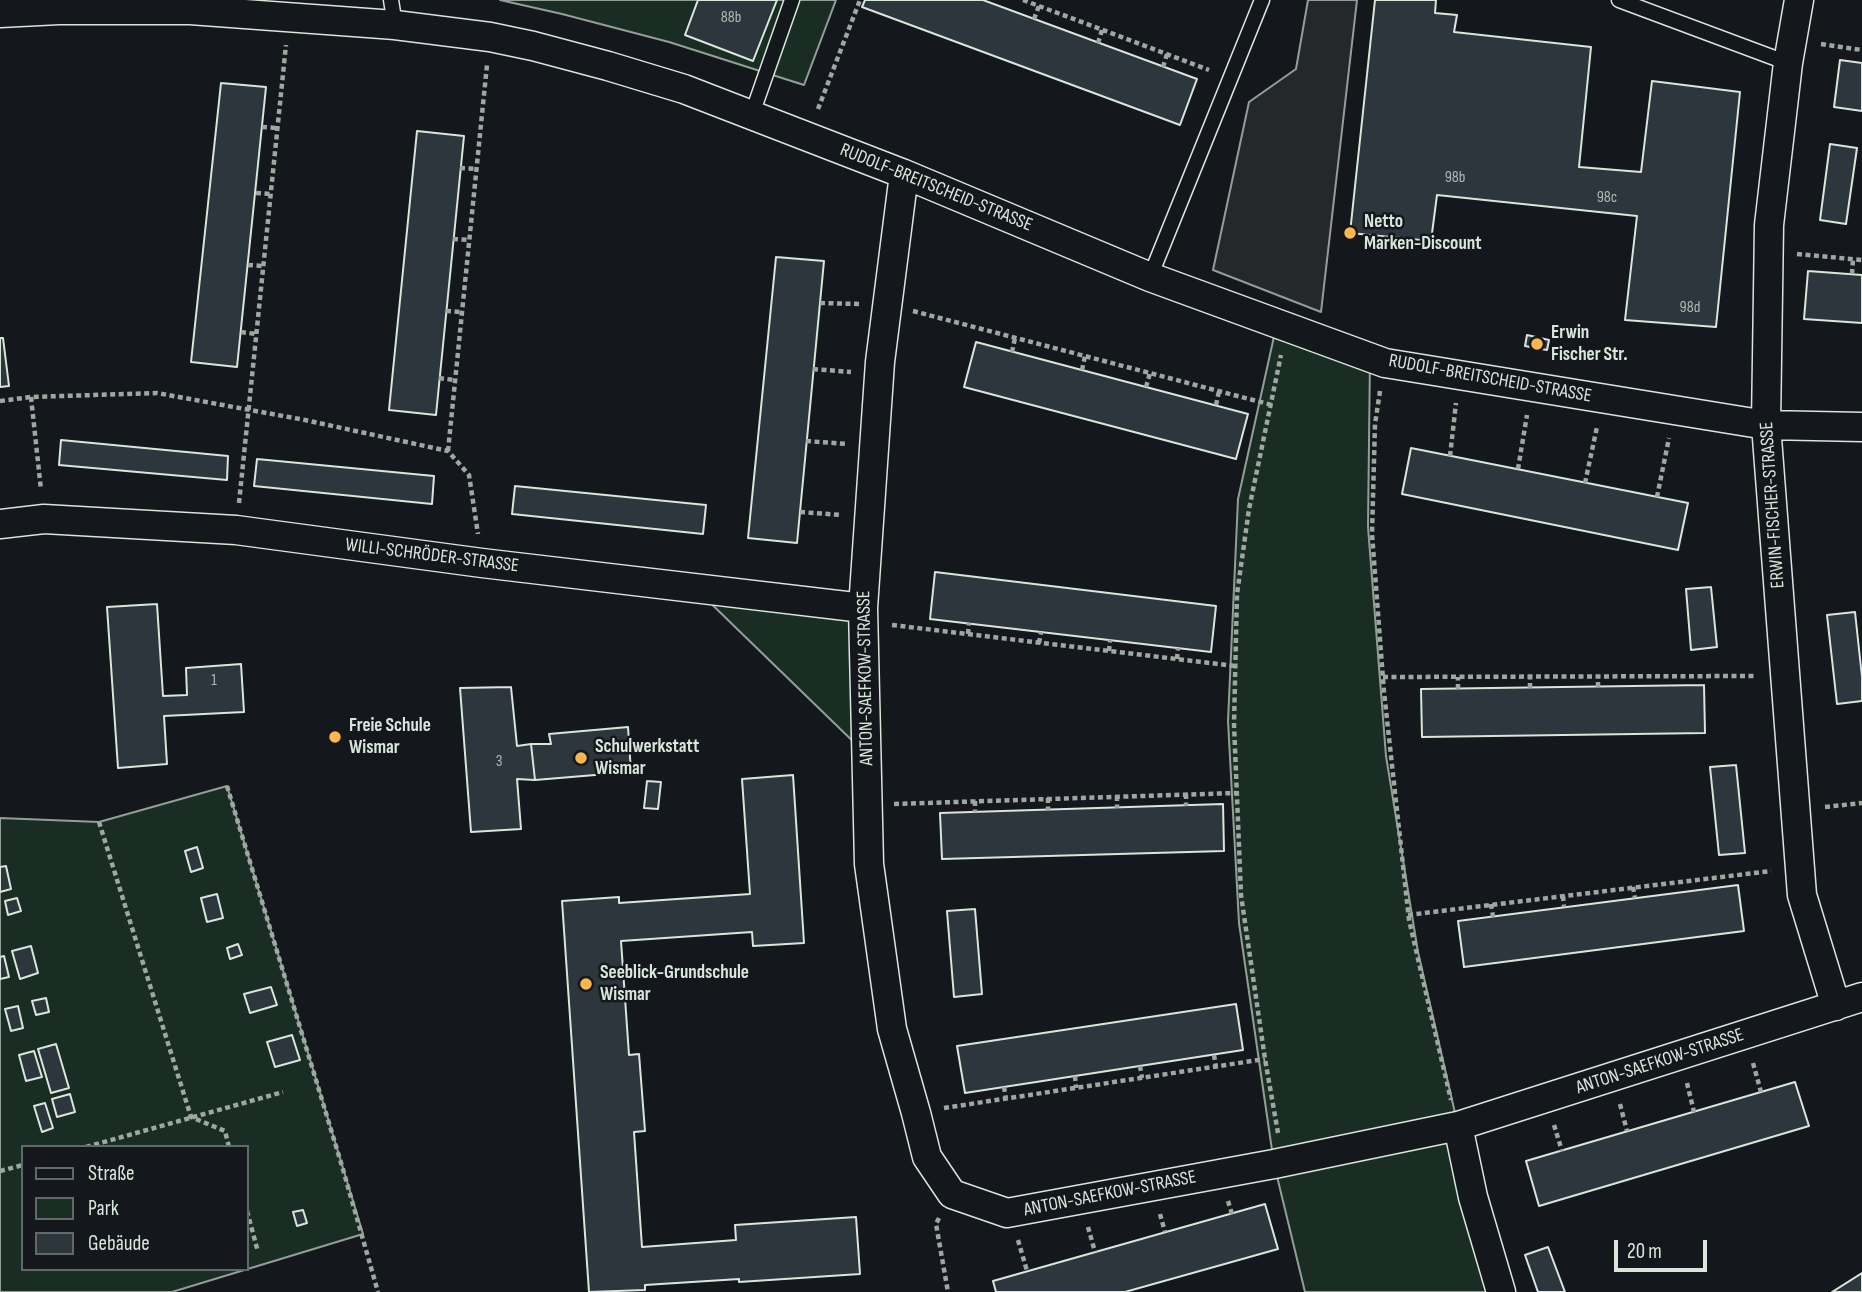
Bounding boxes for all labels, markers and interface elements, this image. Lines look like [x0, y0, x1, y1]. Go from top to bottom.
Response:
house number: 88b [721, 8, 741, 28]
street label: RUDOLF-BREITSCHEID-STRASSE [836, 139, 1036, 237]
house number: 98b [1445, 168, 1465, 188]
house number: 98c [1597, 188, 1617, 208]
place label: Netto Marken-Discount [1364, 211, 1482, 255]
marker: Netto Marken-Discount [1342, 225, 1358, 241]
house number: 98d [1680, 298, 1700, 318]
place label: Erwin Fischer Str. [1551, 322, 1627, 366]
marker: Erwin Fischer Str. [1529, 336, 1545, 352]
street label: RUDOLF-BREITSCHEID-STRASSE [1387, 350, 1593, 408]
street label: ERWIN-FISCHER-STRASSE [1756, 421, 1790, 589]
street label: WILLI-SCHRÖDER-STRASSE [344, 534, 520, 578]
street label: ANTON-SAEFKOW-STRASSE [853, 590, 879, 766]
house number: 1 [211, 671, 217, 691]
place label: Freie Schule Wismar [349, 715, 431, 759]
marker: Freie Schule Wismar [327, 729, 343, 745]
place label: Schulwerkstatt Wismar [595, 736, 699, 780]
marker: Schulwerkstatt Wismar [573, 750, 589, 766]
house number: 3 [496, 752, 502, 772]
place label: Seeblick-Grundschule Wismar [600, 962, 749, 1006]
marker: Seeblick-Grundschule Wismar [578, 976, 594, 992]
street label: ANTON-SAEFKOW-STRASSE [1573, 1024, 1747, 1100]
legend [21, 1145, 248, 1271]
text: Straße [88, 1161, 134, 1186]
street label: ANTON-SAEFKOW-STRASSE [1022, 1166, 1198, 1222]
text: Park [88, 1196, 119, 1221]
scale bar [1617, 1226, 1710, 1270]
text: Gebäude [88, 1231, 150, 1256]
text: 20 m [1627, 1239, 1662, 1264]

